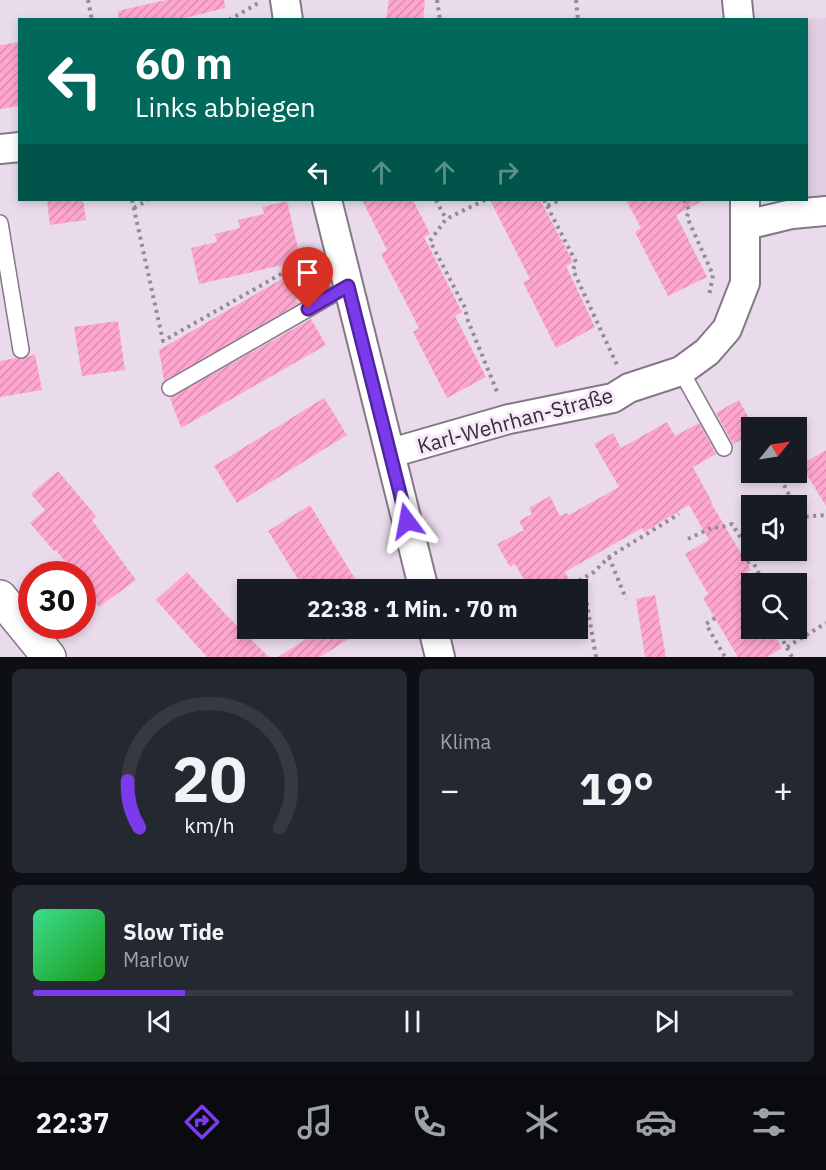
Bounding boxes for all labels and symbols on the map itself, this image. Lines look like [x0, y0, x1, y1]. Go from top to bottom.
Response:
pin [282, 247, 333, 309]
street label: Karl-Wehrhan-Straße [414, 380, 616, 460]
north arrow [741, 417, 807, 483]
position arrow [375, 489, 439, 553]
speed limit sign: 30 [18, 561, 96, 639]

